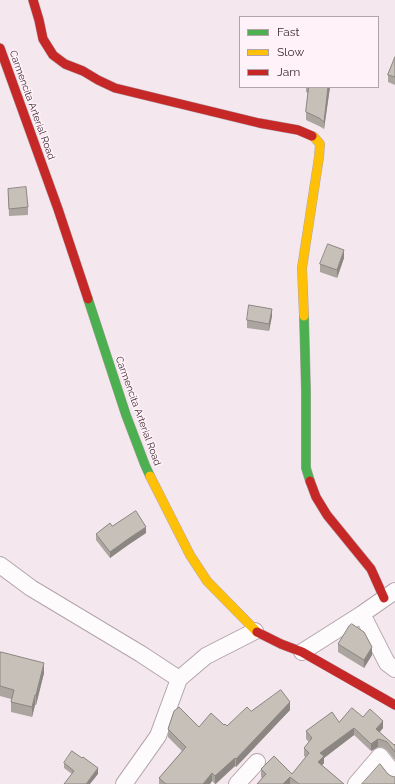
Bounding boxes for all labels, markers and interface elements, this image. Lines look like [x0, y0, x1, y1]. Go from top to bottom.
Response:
legend [239, 16, 379, 88]
text: Fast [277, 25, 300, 39]
text: Slow [277, 45, 304, 59]
street label: Carmencita Arterial Road [7, 49, 57, 161]
text: Jam [277, 65, 300, 79]
street label: Carmencita Arterial Road [113, 355, 163, 467]

